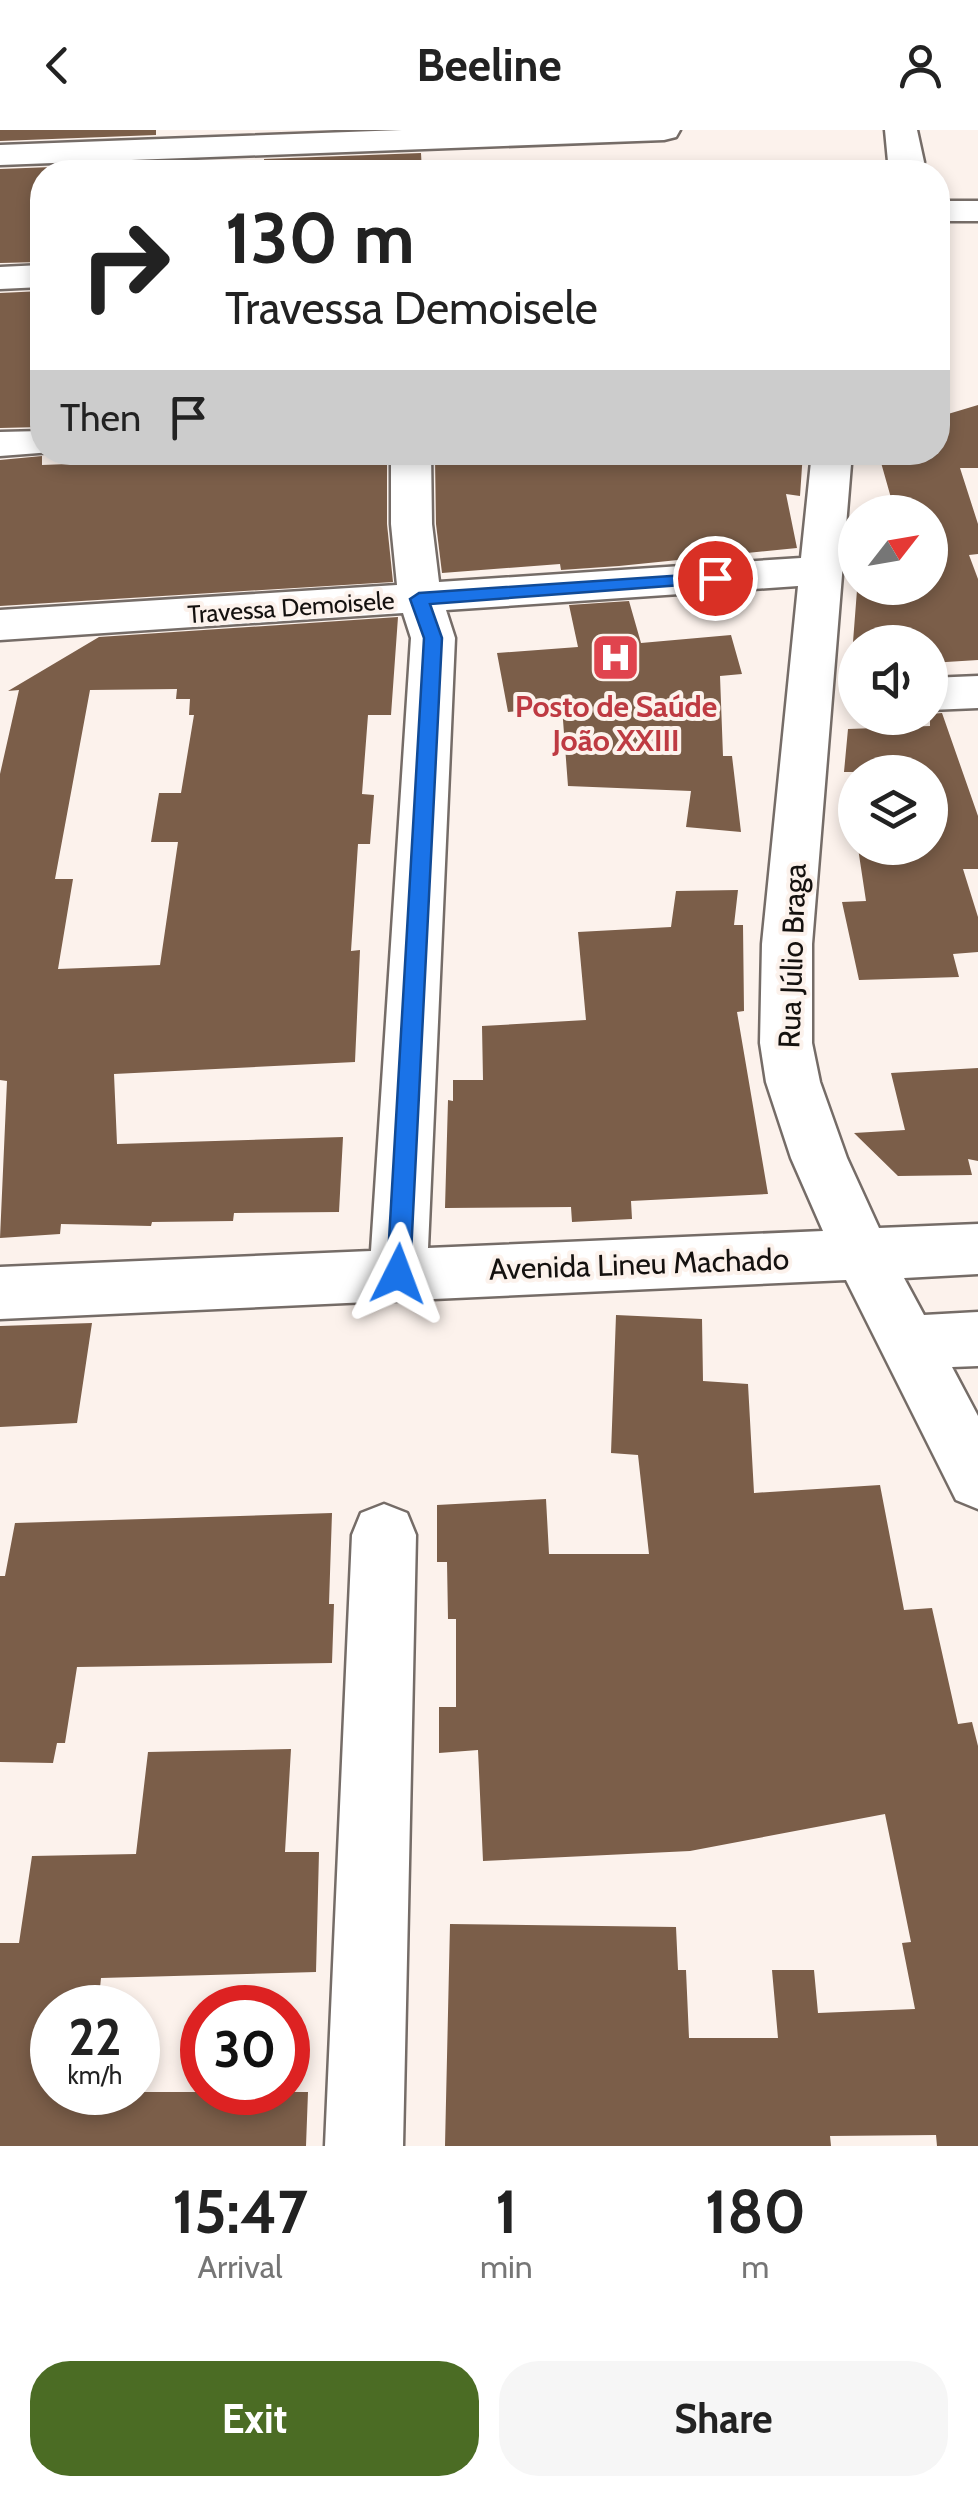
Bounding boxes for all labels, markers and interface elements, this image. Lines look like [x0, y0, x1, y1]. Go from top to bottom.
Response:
icon: back [30, 38, 85, 93]
text: Beeline [416, 38, 562, 92]
icon: person [893, 38, 948, 93]
text: 130 m [225, 195, 415, 281]
icon: right [60, 200, 190, 330]
text: Travessa Demoisele [225, 281, 598, 335]
icon: arrive [161, 390, 216, 445]
text: Then [60, 394, 141, 441]
north arrow [838, 495, 948, 605]
map controls [838, 495, 948, 865]
pin [673, 536, 758, 621]
icon: arrive [688, 551, 743, 606]
street label: Travessa Demoisele [187, 585, 396, 629]
button: sound [838, 625, 948, 735]
hospital icon: Posto de Saúde João XXIII [590, 631, 642, 683]
place label: Posto de Saúde João XXIII [515, 688, 717, 759]
button: layers [838, 755, 948, 865]
street label: Rua Júlio Braga [770, 862, 814, 1049]
position arrow [346, 1222, 450, 1326]
street label: Avenida Lineu Machado [488, 1240, 790, 1288]
speed limit sign: 30 [180, 1985, 310, 2115]
text: 22 [69, 2007, 121, 2068]
text: km/h [68, 2060, 122, 2090]
text: 15:47 [172, 2175, 308, 2248]
text: 1 [495, 2175, 517, 2248]
text: 180 [705, 2175, 806, 2248]
text: Arrival [197, 2247, 283, 2286]
text: min [480, 2247, 533, 2286]
text: m [741, 2247, 769, 2286]
button: Exit [30, 2361, 479, 2476]
button: Share [499, 2361, 948, 2476]

